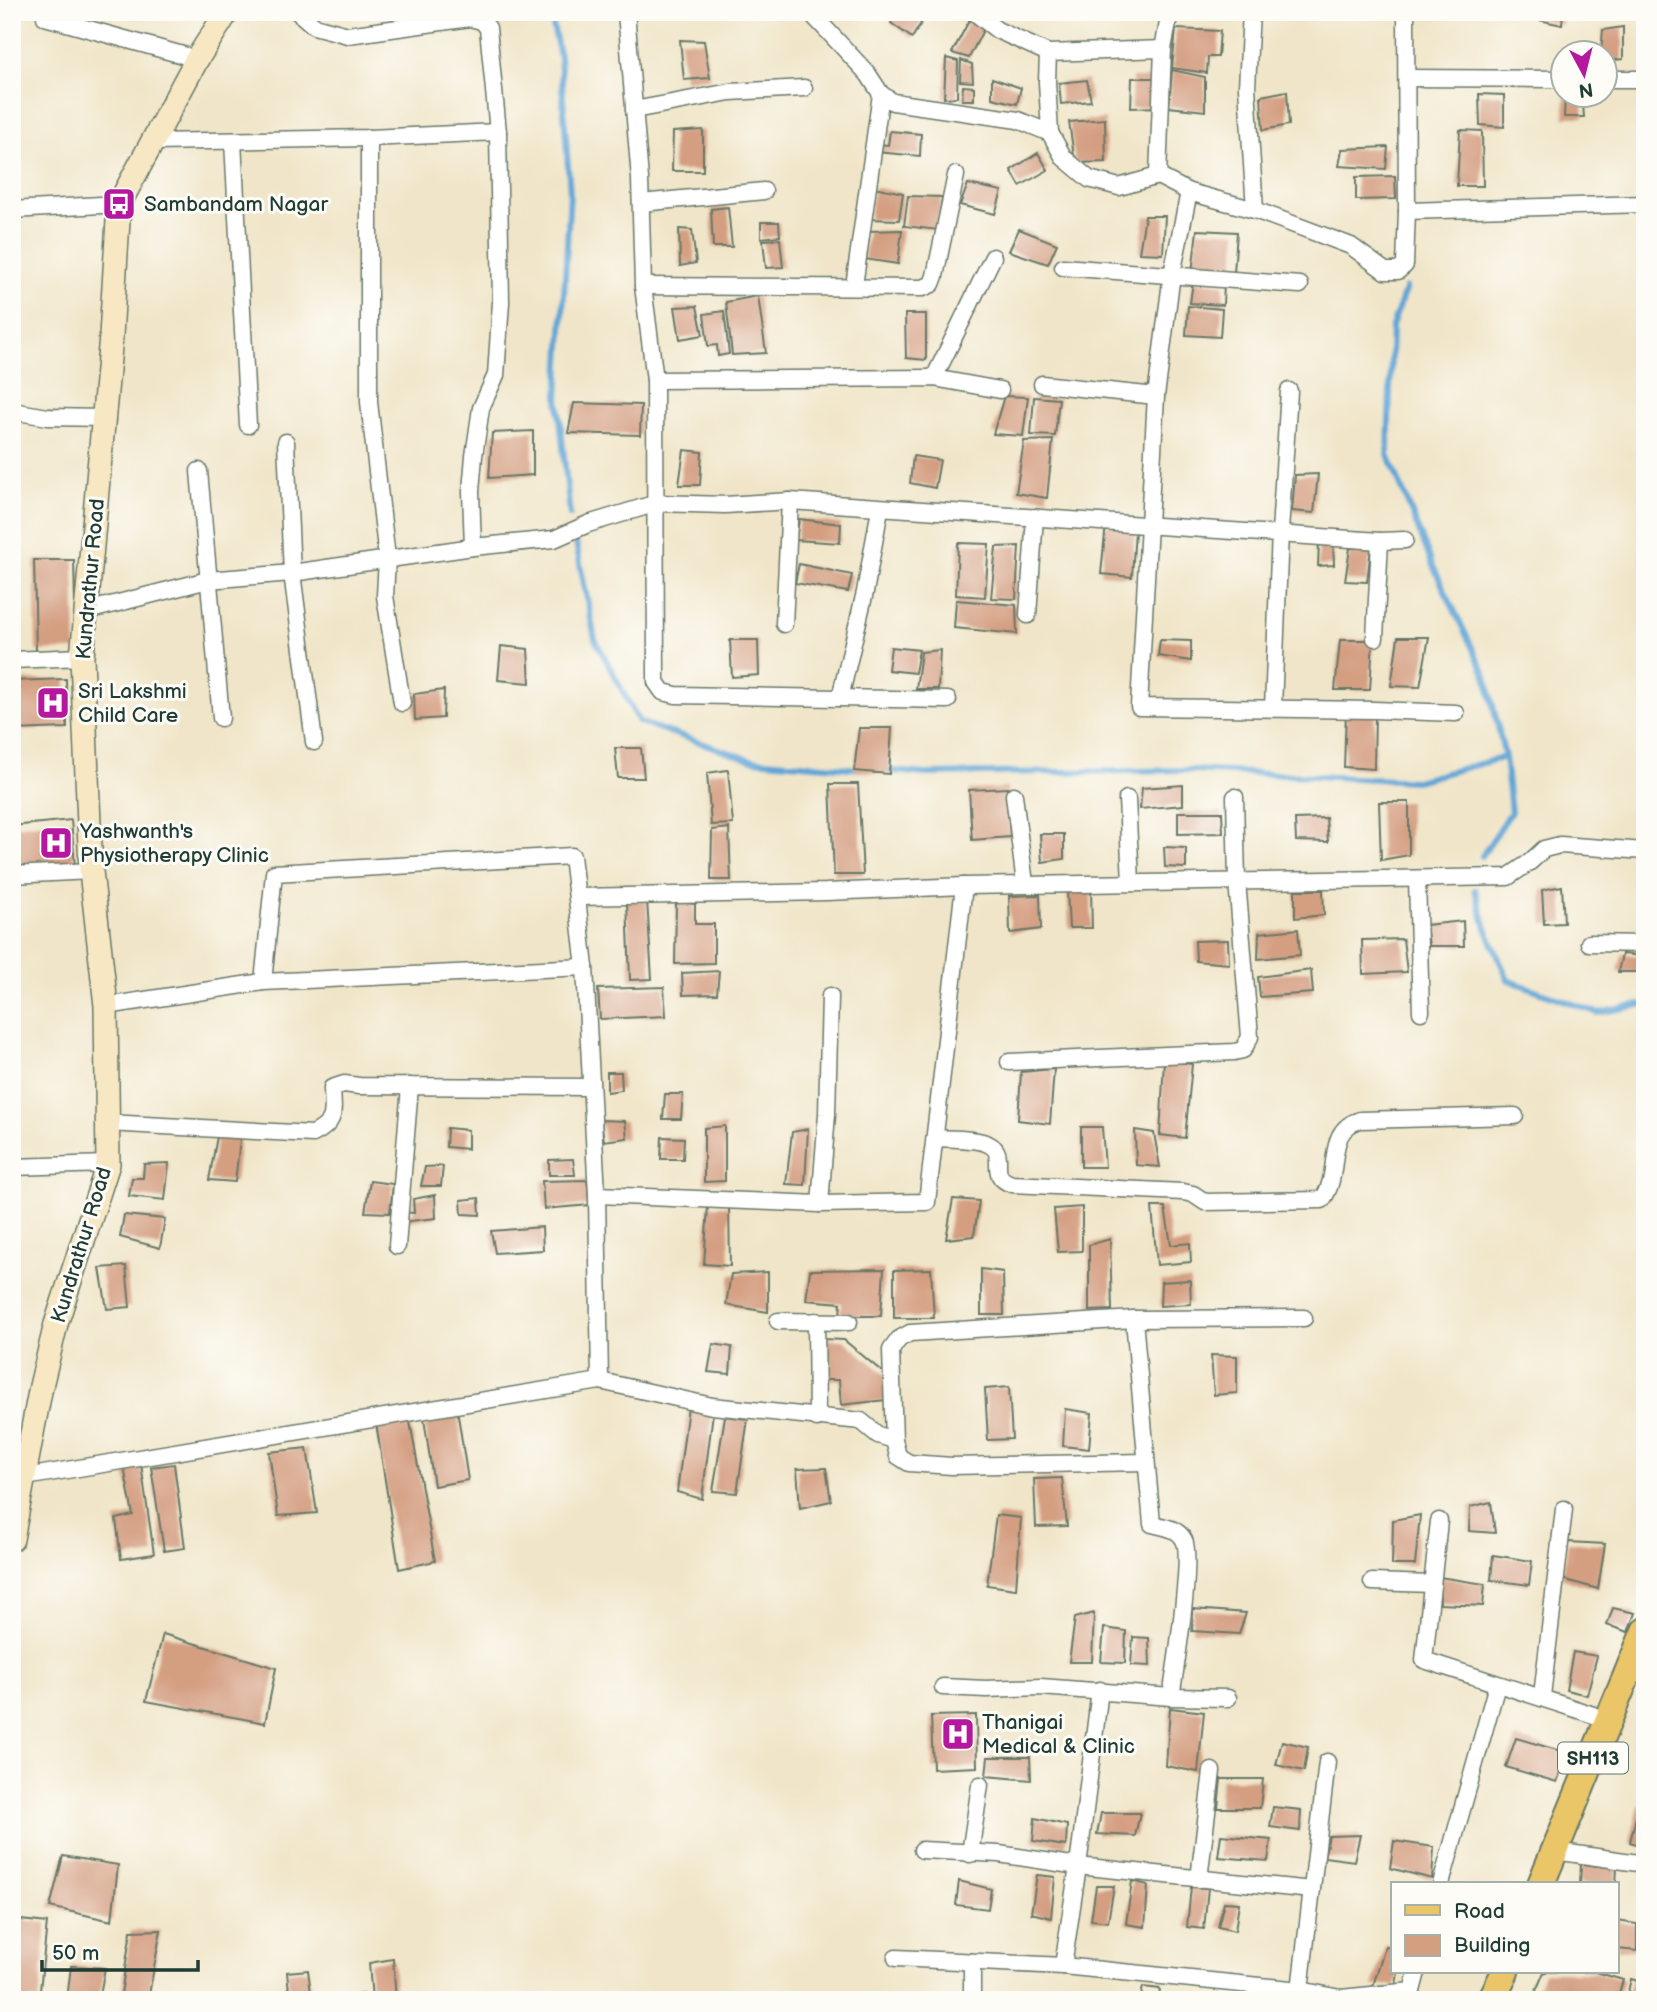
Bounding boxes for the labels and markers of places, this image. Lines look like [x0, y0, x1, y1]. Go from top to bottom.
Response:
bus stop icon: Sambandam Nagar [100, 185, 138, 223]
place label: Sambandam Nagar [144, 192, 328, 217]
place label: Sri Lakshmi Child Care [78, 679, 187, 728]
hospital icon: Sri Lakshmi Child Care [34, 684, 72, 722]
place label: Yashwanth's Physiotherapy Clinic [79, 819, 269, 868]
hospital icon: Yashwanth's Physiotherapy Clinic [37, 824, 75, 862]
place label: Thanigai Medical & Clinic [982, 1710, 1135, 1759]
hospital icon: Thanigai Medical & Clinic [939, 1715, 977, 1753]

